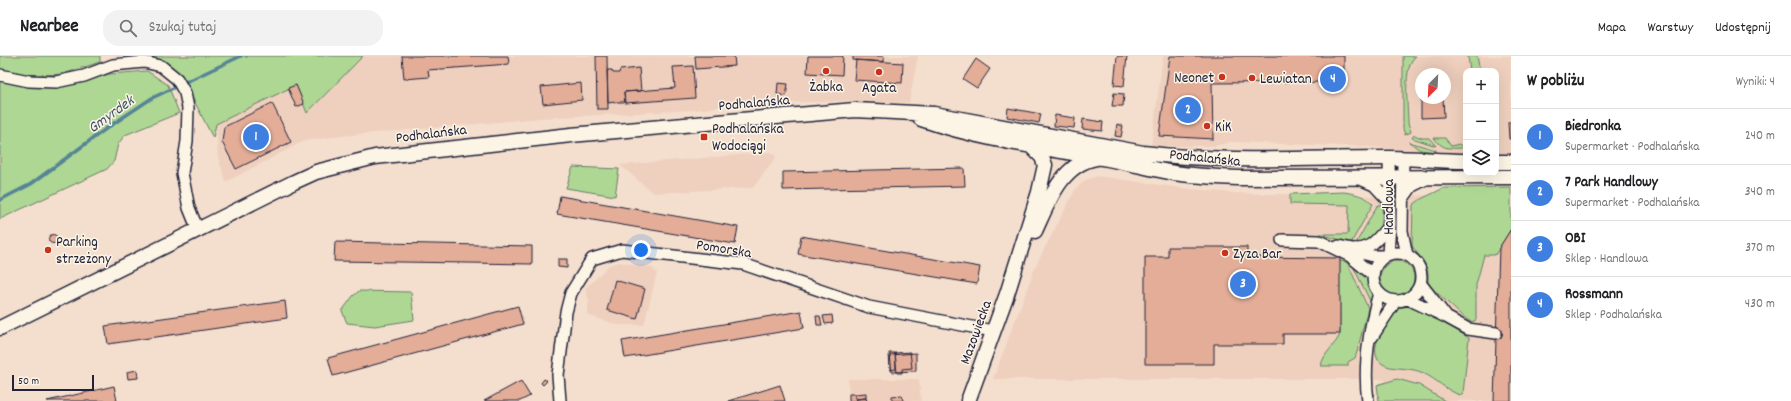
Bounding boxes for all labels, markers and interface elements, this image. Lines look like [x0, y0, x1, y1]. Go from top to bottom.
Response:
search box [103, 10, 383, 46]
text: Nearbee [20, 14, 79, 41]
icon: search [117, 17, 139, 39]
text: Szukaj tutaj [149, 17, 217, 39]
text: Mapa [1598, 18, 1626, 38]
text: Warstwy [1648, 18, 1693, 38]
text: Udostępnij [1715, 18, 1771, 38]
pin: 4 [1320, 64, 1346, 94]
marker: Żabka [821, 66, 831, 76]
marker: Agata [874, 67, 884, 77]
place label: Neonet [1174, 68, 1214, 90]
north arrow [1415, 68, 1451, 104]
map controls [1463, 68, 1499, 176]
button: + [1463, 68, 1499, 104]
place label: Lewiatan [1260, 69, 1312, 91]
text: W pobliżu [1527, 70, 1584, 94]
marker: Neonet [1217, 72, 1227, 82]
marker: Lewiatan [1247, 73, 1257, 83]
text: Wyniki: 4 [1736, 73, 1775, 92]
place label: Żabka [809, 77, 844, 99]
place label: Agata [862, 78, 897, 100]
water label: Gmyrdek [83, 89, 141, 140]
street label: Podhalańska [718, 90, 792, 118]
pin: 2 [1175, 95, 1201, 125]
button: − [1463, 104, 1499, 140]
text: Biedronka [1565, 116, 1621, 138]
place label: KiK [1215, 117, 1232, 139]
place label: Podhalańska Wodociągi [712, 119, 784, 158]
street label: Podhalańska [394, 120, 469, 150]
marker: KiK [1202, 121, 1212, 131]
pin: 1 [243, 122, 269, 152]
text: 1 [1539, 127, 1541, 146]
text: 240 m [1745, 127, 1775, 146]
marker: Podhalańska Wodociągi [699, 132, 709, 142]
text: Supermarket · Podhalańska [1565, 138, 1699, 157]
button: layers [1463, 140, 1499, 176]
street label: Podhalańska [1168, 144, 1242, 174]
text: 7 Park Handlowy [1565, 172, 1658, 194]
street label: Handlowa [1379, 178, 1401, 235]
text: 2 [1537, 183, 1543, 202]
text: 340 m [1745, 183, 1775, 202]
text: Supermarket · Podhalańska [1565, 194, 1699, 213]
text: OBI [1565, 228, 1585, 250]
place label: Parking strzeżony [56, 232, 112, 271]
street label: Pomorska [695, 235, 754, 265]
text: 3 [1537, 239, 1543, 258]
text: 370 m [1745, 239, 1775, 258]
your location [631, 240, 651, 260]
place label: Zyza Bar [1233, 244, 1282, 266]
marker: Parking strzeżony [43, 245, 53, 255]
marker: Zyza Bar [1220, 248, 1230, 258]
text: Sklep · Handlowa [1565, 250, 1648, 269]
pin: 3 [1230, 269, 1256, 299]
text: Rossmann [1565, 284, 1623, 306]
text: 4 [1537, 295, 1543, 314]
text: 430 m [1745, 295, 1775, 314]
street label: Mazowiecka [955, 297, 999, 368]
text: Sklep · Podhalańska [1565, 306, 1662, 325]
scale bar [12, 373, 94, 392]
text: 50 m [18, 374, 39, 390]

